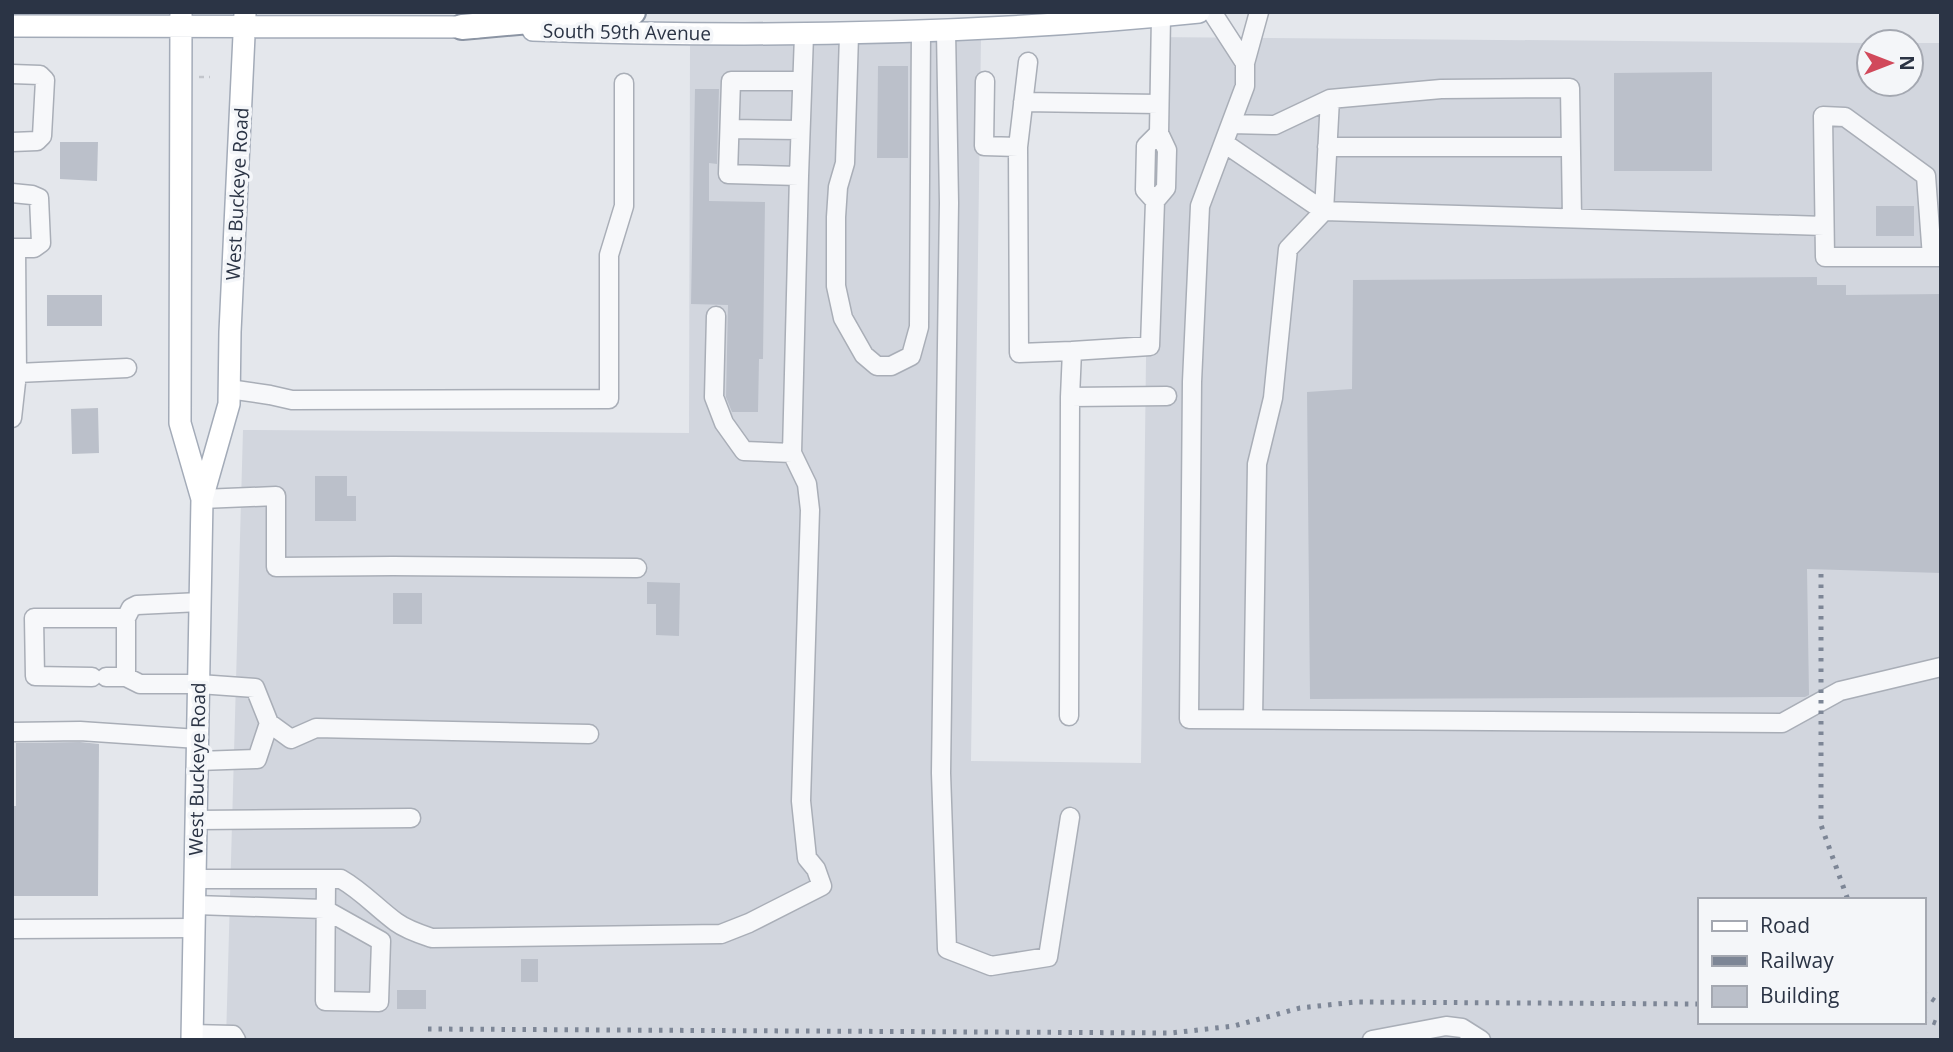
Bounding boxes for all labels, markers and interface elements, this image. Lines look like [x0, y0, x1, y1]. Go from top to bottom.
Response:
street label: South 59th Avenue [543, 18, 711, 46]
north arrow [1855, 28, 1925, 98]
text: N [1894, 55, 1920, 71]
street label: West Buckeye Road [219, 107, 255, 281]
street label: West Buckeye Road [182, 682, 212, 856]
legend [1698, 898, 1925, 1024]
text: Road [1760, 911, 1810, 939]
text: Railway [1760, 946, 1834, 974]
text: Building [1760, 981, 1839, 1009]

